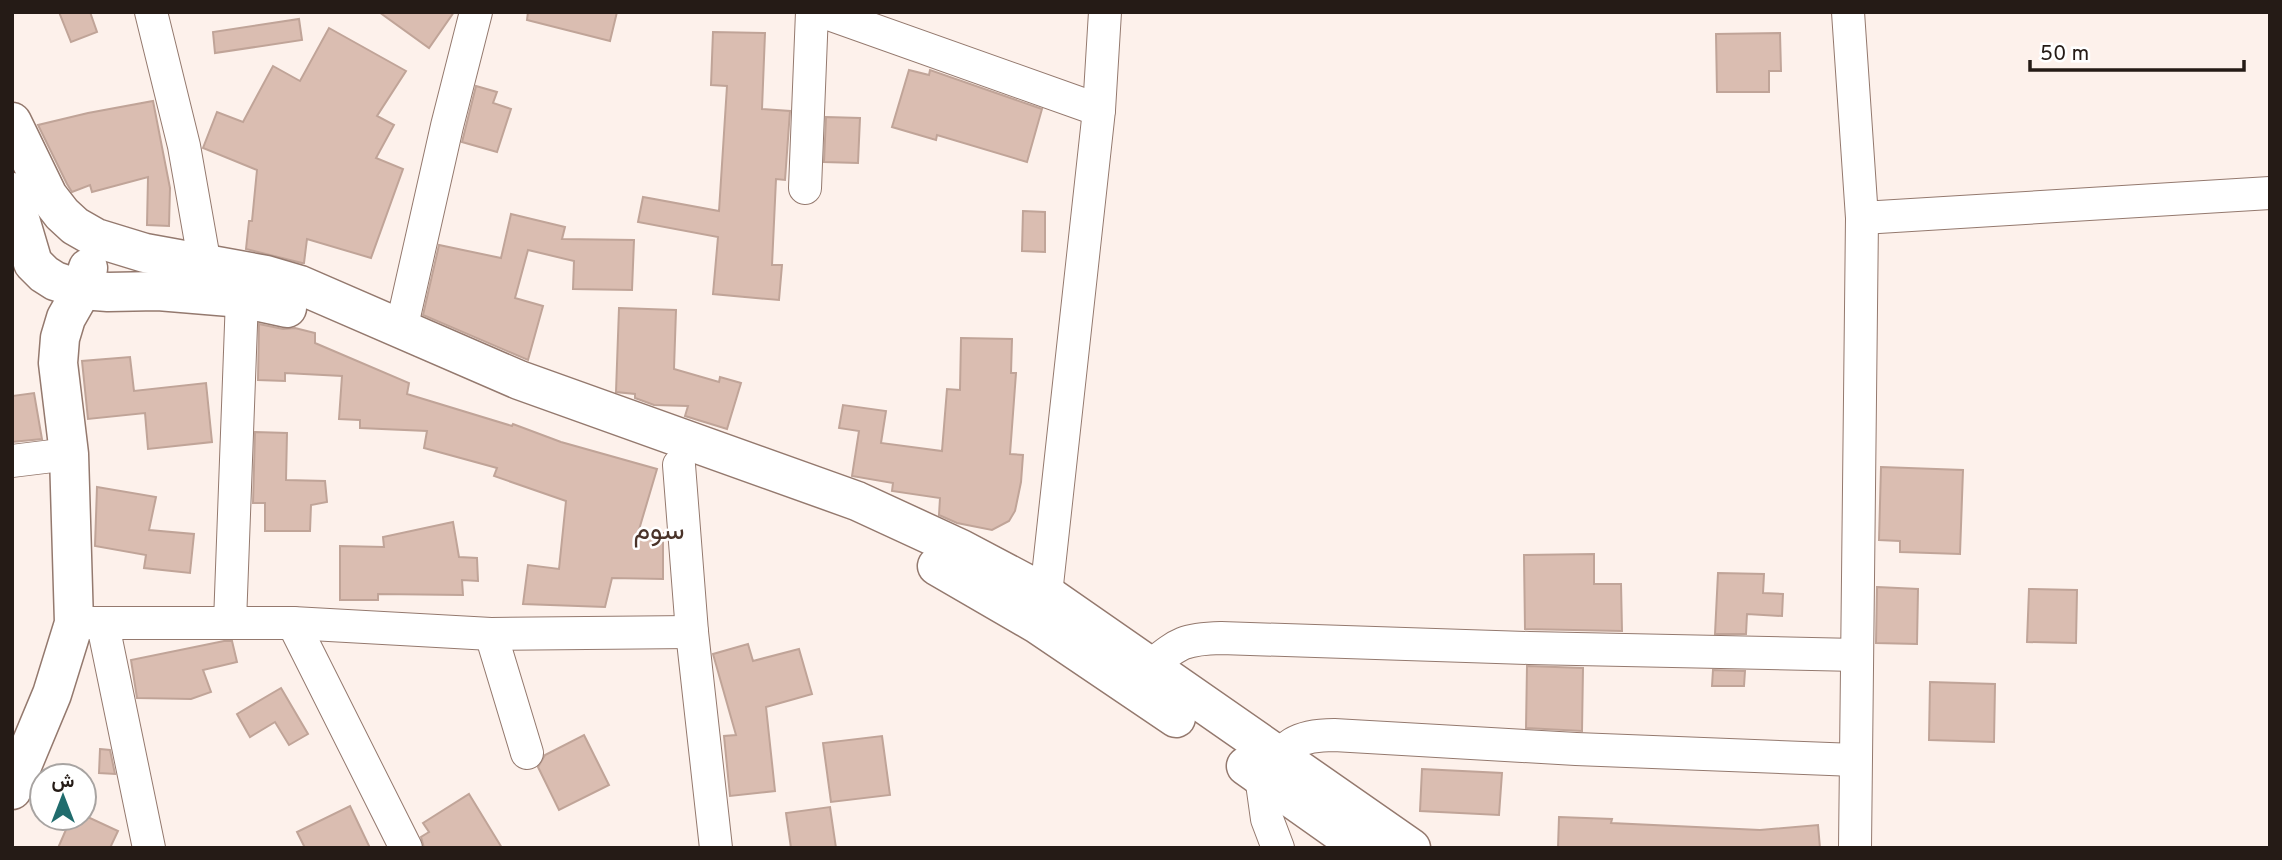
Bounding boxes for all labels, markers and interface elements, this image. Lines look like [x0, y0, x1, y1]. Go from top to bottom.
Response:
scale bar [2030, 28, 2244, 72]
text: 50 m [2040, 41, 2089, 68]
district label: سوم [633, 514, 685, 550]
north arrow [28, 762, 98, 832]
text: ش [52, 770, 75, 794]

